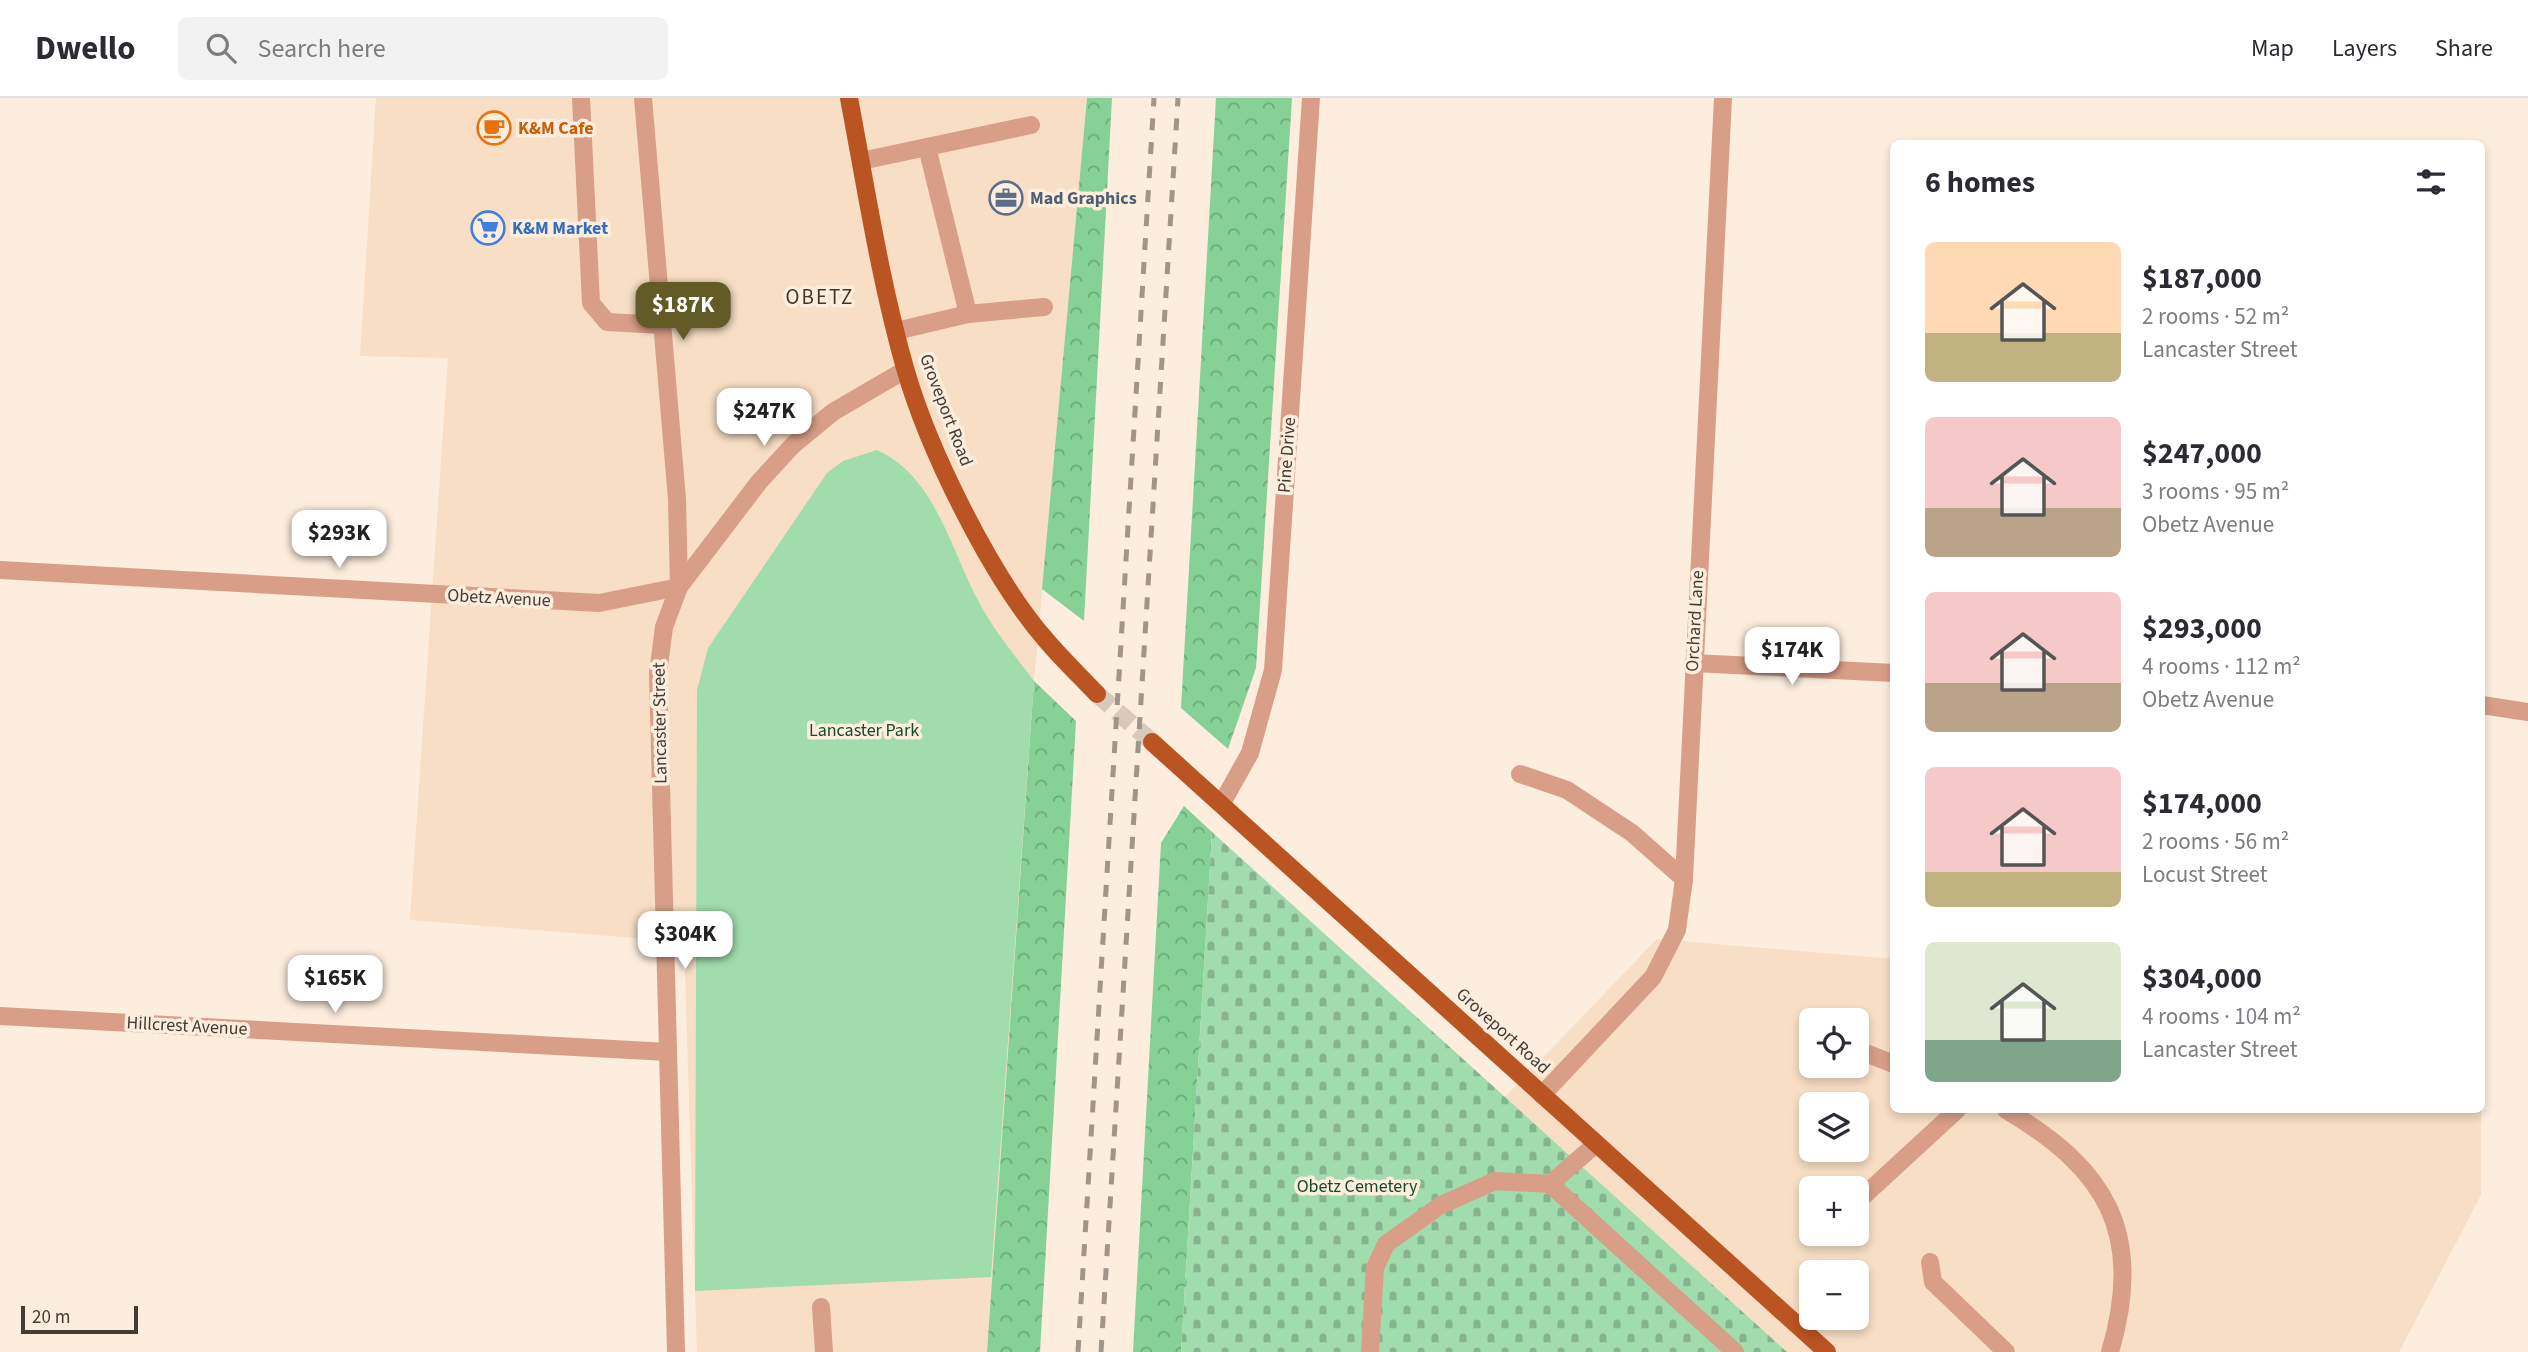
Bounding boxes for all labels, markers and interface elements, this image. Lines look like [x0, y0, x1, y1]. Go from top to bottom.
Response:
search box [178, 17, 668, 80]
text: Dwello [35, 25, 136, 72]
icon: search [202, 29, 240, 67]
text: Search here [258, 30, 386, 67]
text: Map [2251, 31, 2294, 66]
text: Layers [2332, 31, 2397, 66]
text: Share [2435, 31, 2493, 66]
cafe icon: K&M Cafe [475, 109, 513, 147]
place label: K&M Cafe [518, 116, 594, 141]
text: 6 homes [1925, 161, 2035, 204]
icon: filters [2412, 163, 2450, 201]
office icon: Mad Graphics [987, 179, 1025, 217]
place label: Mad Graphics [1030, 186, 1137, 211]
supermarket icon: K&M Market [469, 209, 507, 247]
place label: K&M Market [512, 216, 608, 241]
text: $187,000 [2142, 257, 2262, 300]
icon: home [1981, 270, 2065, 354]
pin: $187K [634, 282, 732, 342]
district label: OBETZ [786, 282, 854, 312]
text: $187K [652, 288, 714, 321]
text: 2 rooms · 52 m² [2142, 300, 2289, 333]
text: Lancaster Street [2142, 333, 2297, 366]
street label: Groveport Road [913, 350, 979, 470]
pin: $247K [715, 388, 813, 448]
text: $247K [733, 394, 795, 427]
street label: Pine Drive [1272, 416, 1302, 494]
text: $247,000 [2142, 432, 2262, 475]
icon: home [1981, 445, 2065, 529]
text: 3 rooms · 95 m² [2142, 475, 2289, 508]
text: Obetz Avenue [2142, 508, 2274, 541]
pin: $293K [290, 510, 388, 570]
text: $293K [308, 516, 370, 549]
street label: Orchard Lane [1680, 570, 1710, 672]
street label: Obetz Avenue [447, 583, 551, 613]
text: $293,000 [2142, 607, 2262, 650]
icon: home [1981, 620, 2065, 704]
pin: $174K [1743, 628, 1841, 687]
text: $174K [1761, 633, 1823, 666]
text: 4 rooms · 112 m² [2142, 650, 2301, 683]
street label: Lancaster Street [646, 662, 674, 784]
text: Obetz Avenue [2142, 683, 2274, 716]
park label: Lancaster Park [809, 718, 919, 743]
text: $174,000 [2142, 782, 2262, 825]
icon: home [1981, 795, 2065, 879]
text: 2 rooms · 56 m² [2142, 825, 2289, 858]
text: Locust Street [2142, 858, 2268, 891]
pin: $304K [636, 912, 734, 971]
text: $304K [654, 917, 716, 950]
pin: $165K [286, 956, 384, 1015]
text: $304,000 [2142, 957, 2262, 1000]
text: $165K [304, 961, 366, 994]
icon: home [1981, 970, 2065, 1054]
street label: Groveport Road [1451, 982, 1555, 1080]
text: 4 rooms · 104 m² [2142, 1000, 2301, 1033]
map controls [1799, 1008, 1869, 1330]
button: locate [1799, 1008, 1869, 1078]
street label: Hillcrest Avenue [126, 1010, 248, 1042]
text: Lancaster Street [2142, 1033, 2297, 1066]
button: layers [1799, 1092, 1869, 1162]
park label: Obetz Cemetery [1297, 1174, 1418, 1199]
button: + [1799, 1176, 1869, 1246]
button: − [1799, 1260, 1869, 1330]
scale bar [21, 1303, 138, 1335]
text: 20 m [32, 1304, 70, 1331]

